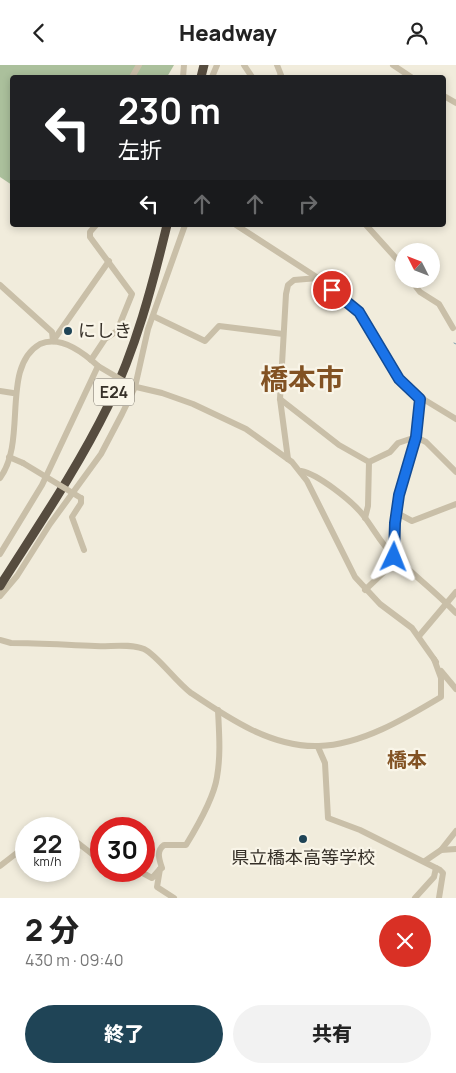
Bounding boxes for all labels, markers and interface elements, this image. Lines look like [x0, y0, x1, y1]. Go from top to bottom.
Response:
text: Headway [179, 18, 277, 48]
icon: back [25, 19, 53, 47]
icon: person [403, 19, 431, 47]
text: 230 m [118, 87, 221, 135]
icon: left [35, 95, 100, 160]
text: 左折 [118, 135, 162, 165]
icon: left [135, 190, 163, 218]
icon: ahead [188, 190, 216, 218]
icon: ahead [241, 190, 269, 218]
icon: right [294, 190, 322, 218]
north arrow [395, 243, 440, 287]
map controls [395, 243, 440, 288]
pin [311, 269, 353, 311]
icon: arrive [318, 276, 346, 304]
place label: にしき [78, 318, 132, 342]
marker: にしき [62, 325, 74, 337]
district label: 橋本市 [260, 359, 344, 397]
road number: E24 [94, 379, 134, 406]
position arrow [367, 530, 419, 582]
district label: 橋本 [387, 746, 427, 773]
speed limit sign: 30 [90, 817, 155, 882]
text: 22 [33, 826, 62, 861]
marker: 県立橋本高等学校 [297, 833, 309, 845]
place label: 県立橋本高等学校 [231, 845, 375, 869]
text: km/h [34, 853, 61, 870]
text: 2 分 [25, 909, 79, 950]
button: close [379, 915, 431, 967]
text: 430 m · 09:40 [25, 949, 124, 971]
button: 終了 [25, 1005, 223, 1063]
button: 共有 [233, 1005, 431, 1063]

